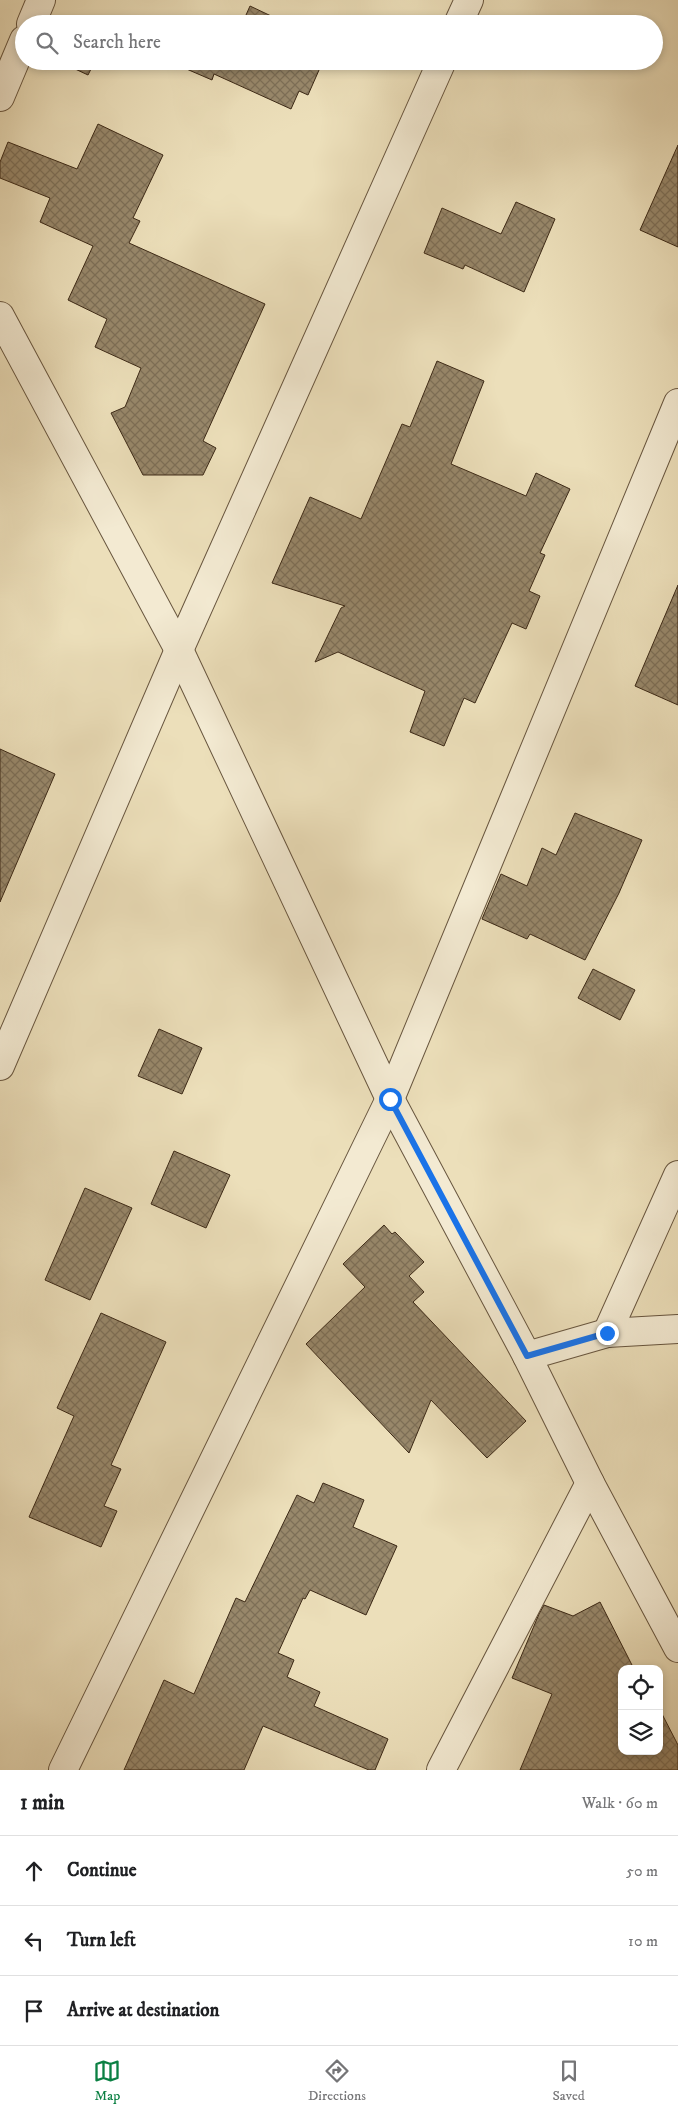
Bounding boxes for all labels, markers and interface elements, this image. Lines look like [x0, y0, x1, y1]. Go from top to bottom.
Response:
search box [15, 15, 663, 70]
icon: search [33, 29, 61, 57]
text: Search here [73, 31, 161, 54]
route start [379, 1088, 402, 1111]
route end [596, 1322, 619, 1345]
map controls [618, 1665, 663, 1755]
button: locate [618, 1665, 663, 1710]
button: layers [618, 1710, 663, 1755]
text: 1 min [20, 1790, 64, 1816]
text: Walk · 60 m [582, 1793, 658, 1813]
icon: ahead [20, 1857, 48, 1885]
text: Continue [67, 1859, 137, 1882]
text: 50 m [626, 1861, 658, 1881]
icon: left [20, 1927, 48, 1955]
text: Turn left [67, 1929, 136, 1952]
text: 10 m [628, 1931, 658, 1951]
icon: arrive [20, 1997, 48, 2025]
text: Arrive at destination [67, 1999, 219, 2022]
tab: Map [93, 2057, 121, 2105]
tab: Directions [308, 2057, 366, 2105]
tab: Saved [553, 2057, 585, 2105]

